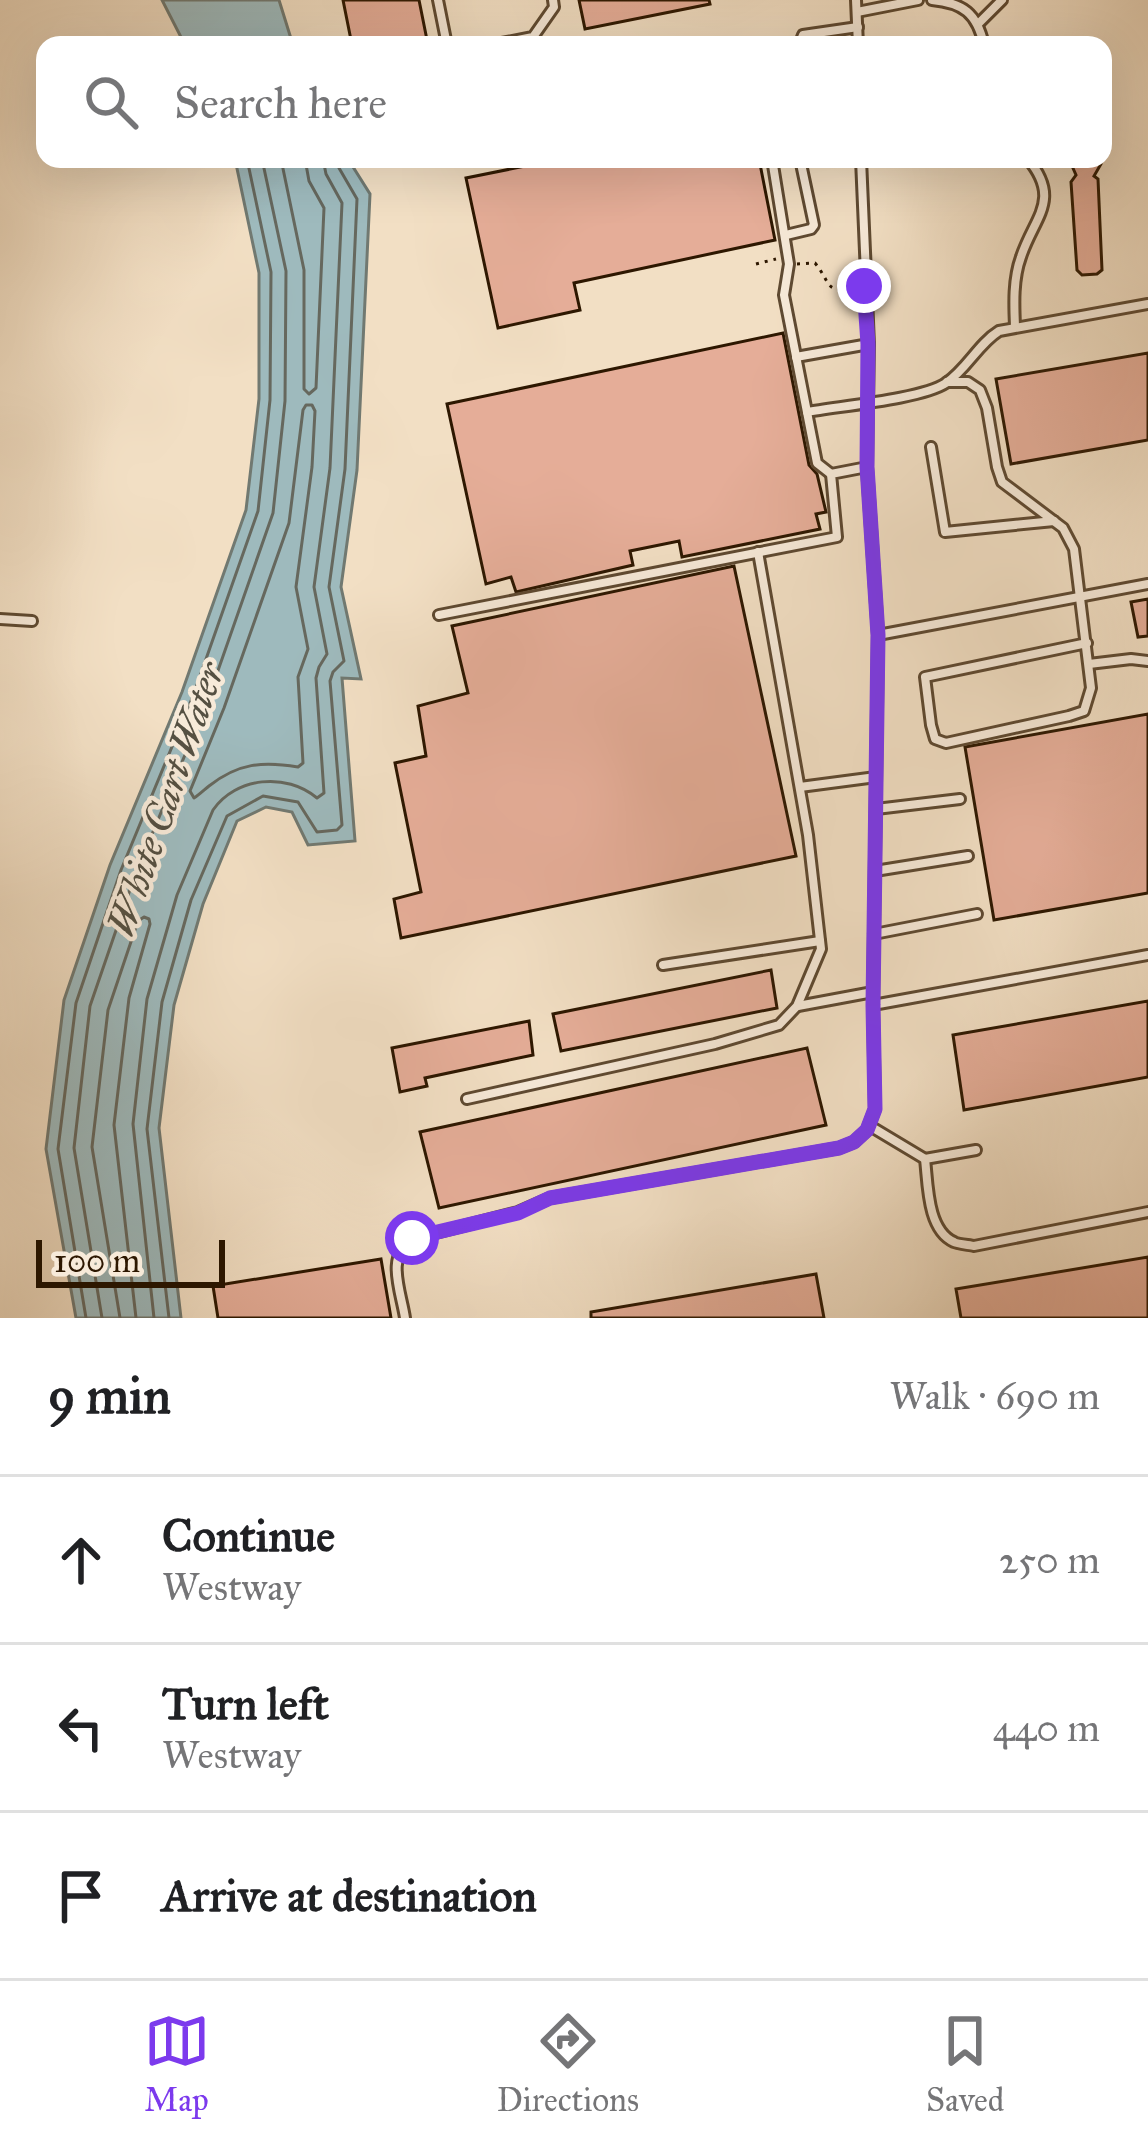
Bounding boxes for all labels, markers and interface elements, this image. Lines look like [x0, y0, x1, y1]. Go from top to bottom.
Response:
search box [36, 36, 1112, 168]
icon: search [78, 69, 144, 135]
text: Search here [174, 75, 387, 130]
route end [837, 259, 891, 313]
water label: White Cart Water [97, 655, 236, 942]
route start [385, 1211, 439, 1265]
scale bar [36, 1234, 225, 1287]
text: 100 m [54, 1241, 140, 1281]
text: 9 min [48, 1365, 171, 1427]
text: Walk · 690 m [890, 1372, 1100, 1420]
text: Continue [162, 1508, 335, 1563]
icon: ahead [48, 1527, 114, 1593]
text: 250 m [999, 1536, 1100, 1584]
text: Westway [162, 1563, 301, 1611]
text: Turn left [162, 1676, 329, 1731]
icon: left [48, 1695, 114, 1761]
text: 440 m [993, 1704, 1100, 1752]
text: Westway [162, 1731, 301, 1779]
icon: arrive [48, 1863, 114, 1929]
text: Arrive at destination [162, 1868, 537, 1923]
tab: Map [144, 2008, 210, 2120]
tab: Directions [497, 2008, 639, 2120]
tab: Saved [926, 2008, 1004, 2120]

